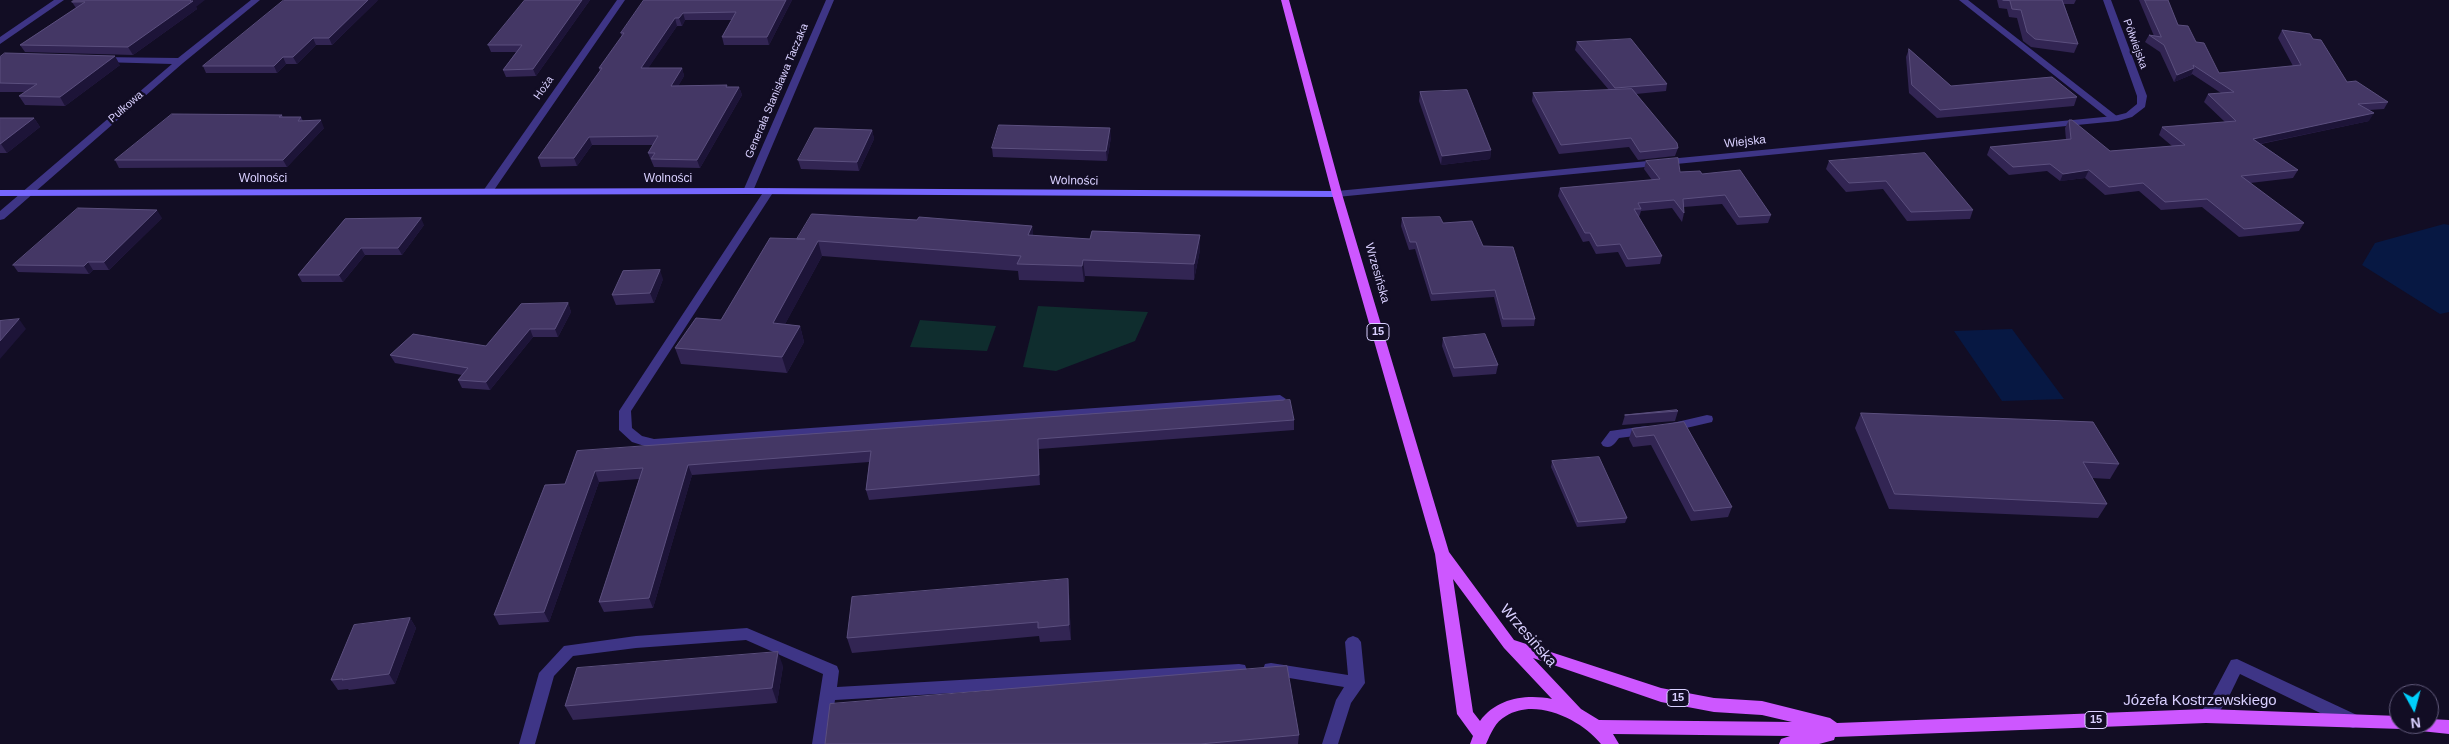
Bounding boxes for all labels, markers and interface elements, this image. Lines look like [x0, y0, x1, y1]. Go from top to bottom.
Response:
street label: Półwiejska [2120, 17, 2150, 71]
street label: Generała Stanisława Taczaka [743, 22, 811, 160]
street label: Hoża [531, 74, 557, 102]
street label: Pułkowa [106, 88, 146, 126]
street label: Wiejska [1723, 133, 1767, 151]
street label: Wolności [239, 172, 287, 186]
street label: Wolności [644, 172, 692, 186]
street label: Wolności [1050, 173, 1098, 189]
street label: Wrzesińska [1362, 241, 1392, 305]
road number: 15 [1367, 324, 1389, 341]
street label: Wrzesińska [1496, 601, 1560, 671]
north arrow [2389, 684, 2439, 734]
road number: 15 [1667, 690, 1689, 706]
street label: Józefa Kostrzewskiego [2123, 692, 2277, 710]
road number: 15 [2085, 712, 2107, 728]
text: N [2410, 714, 2422, 731]

